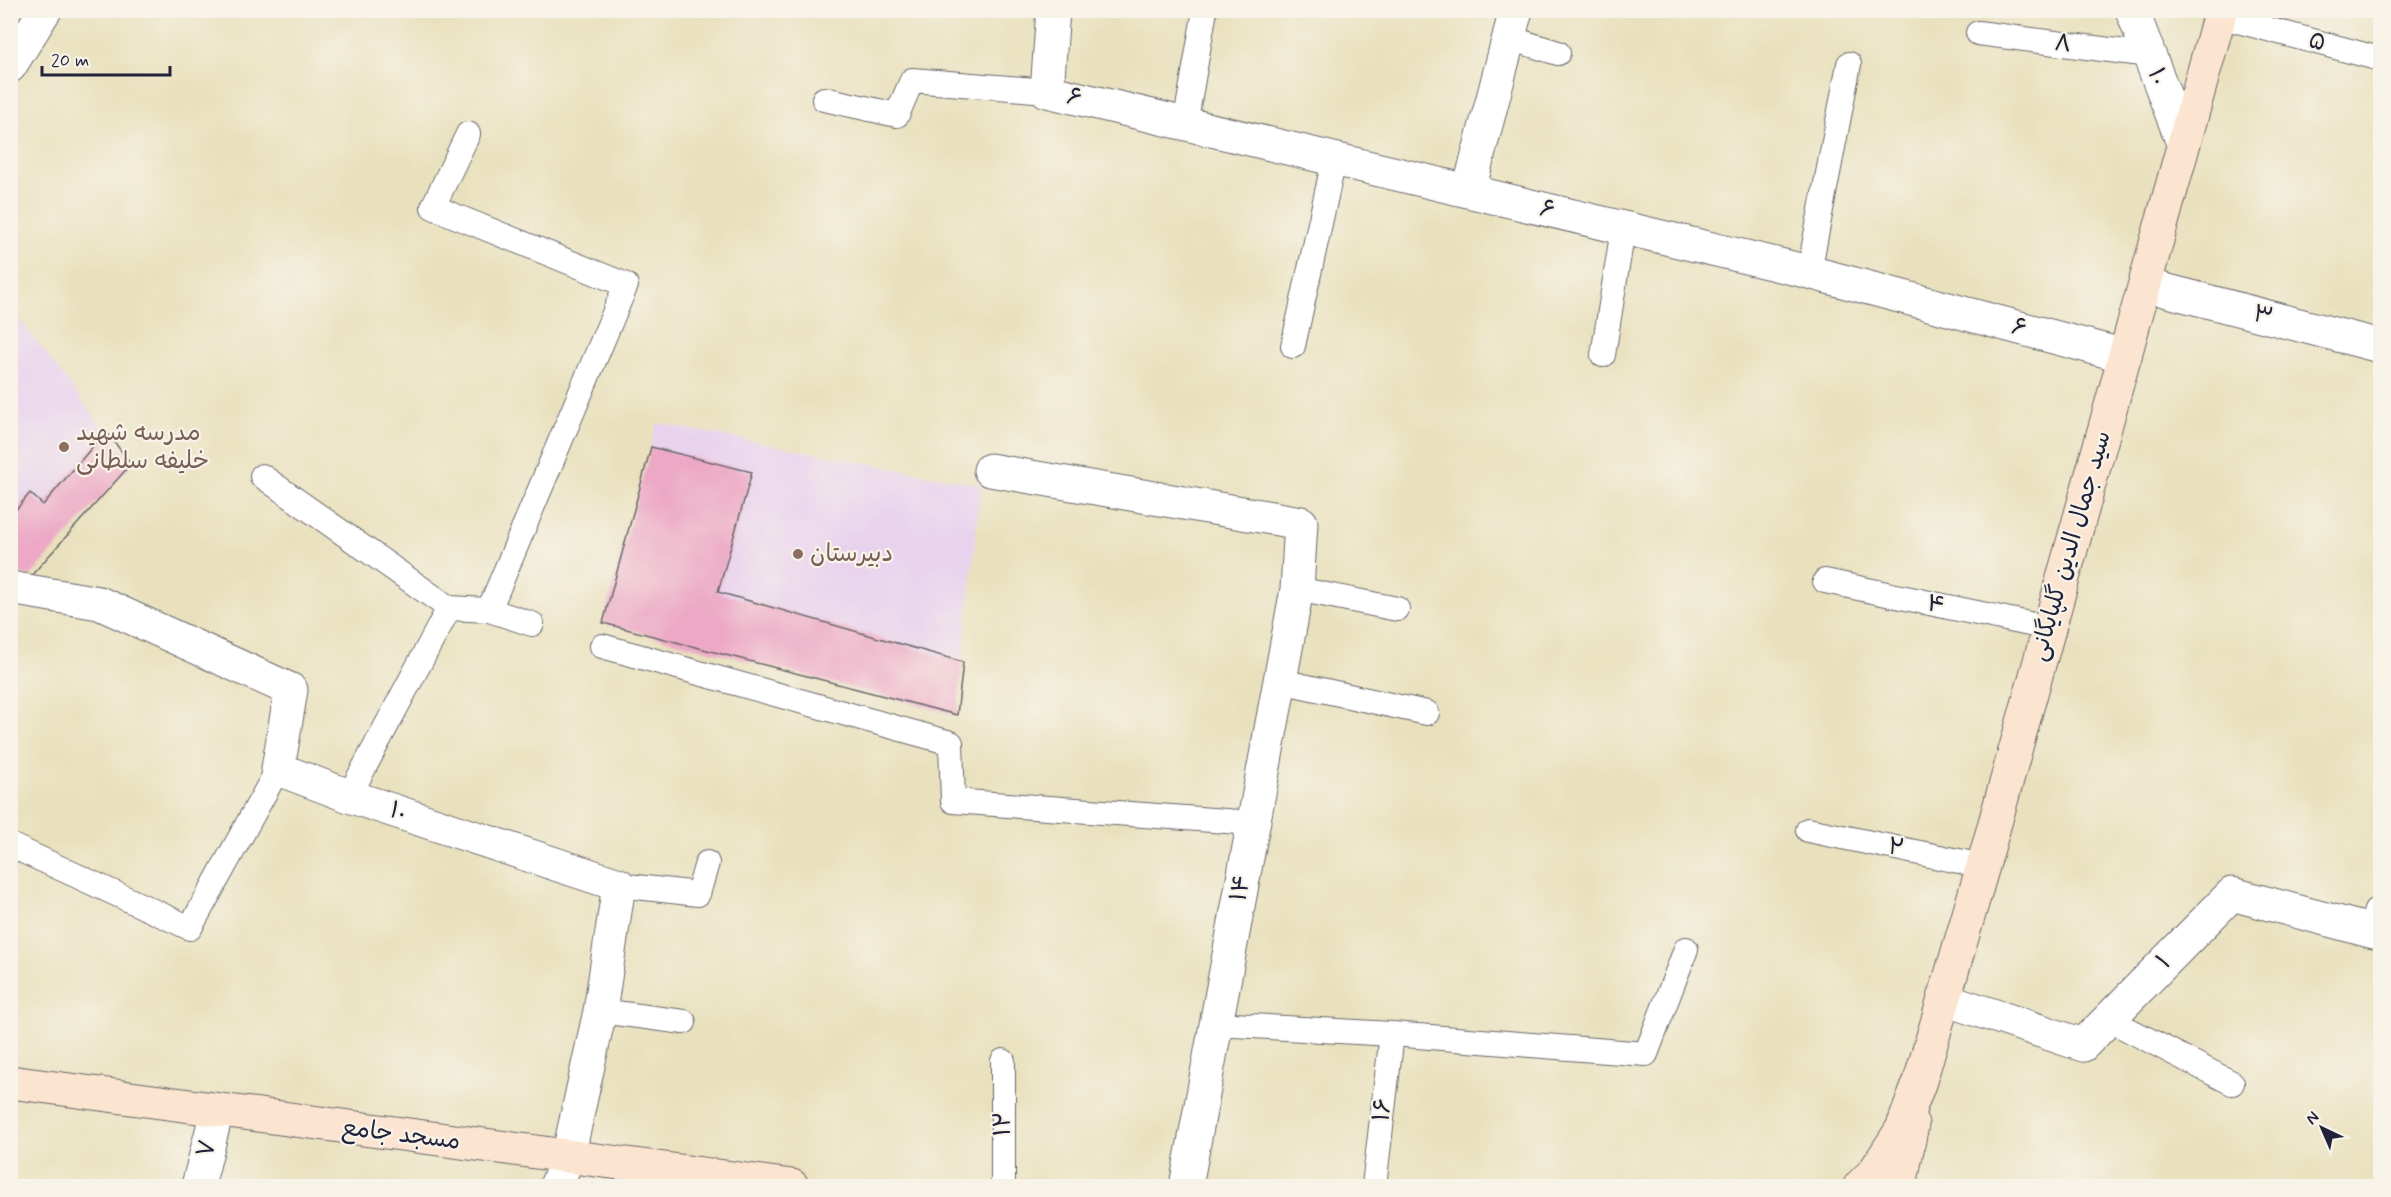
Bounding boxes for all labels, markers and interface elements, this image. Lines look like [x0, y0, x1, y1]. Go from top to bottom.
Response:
street label: ۵ [2305, 25, 2329, 59]
street label: ۸ [2053, 28, 2073, 60]
scale bar [42, 39, 170, 77]
text: 20 m [51, 49, 89, 73]
street label: ۱۰ [2140, 64, 2174, 90]
street label: ۶ [1063, 81, 1085, 115]
street label: ۶ [1536, 193, 1558, 227]
street label: ۳ [2249, 298, 2277, 334]
street label: ۶ [2008, 311, 2030, 345]
place label: مدرسه شهید خلیفه سلطانی [76, 418, 209, 477]
street label: سید جمال الدین گلپایگانی [2023, 427, 2119, 665]
marker: مدرسه شهید خلیفه سلطانی [57, 440, 71, 454]
place label: دبیرستان [810, 539, 893, 570]
marker: دبیرستان [791, 547, 805, 561]
street label: ۴ [1924, 588, 1948, 622]
street label: ۱۰ [385, 795, 411, 829]
street label: ۲ [1885, 831, 1907, 865]
street label: ۱۴ [1223, 872, 1259, 904]
street label: ۱ [2150, 948, 2178, 976]
street label: ۱۶ [1366, 1097, 1400, 1123]
north arrow [2292, 1098, 2352, 1158]
text: N [2301, 1107, 2324, 1130]
street label: مسجد جامع [340, 1112, 462, 1158]
street label: ۱۲ [988, 1112, 1019, 1136]
street label: ۷ [190, 1137, 224, 1161]

